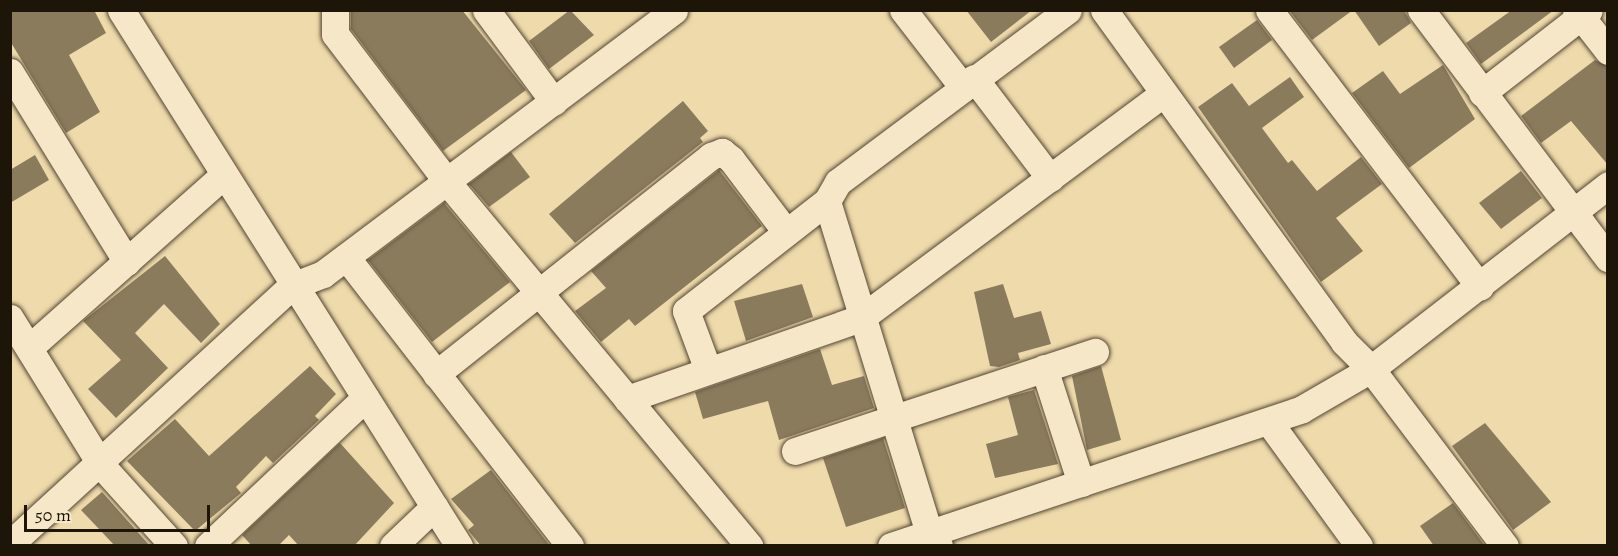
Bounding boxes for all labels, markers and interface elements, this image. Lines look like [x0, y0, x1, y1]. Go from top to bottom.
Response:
scale bar [27, 493, 213, 531]
text: 50 m [35, 503, 71, 527]

